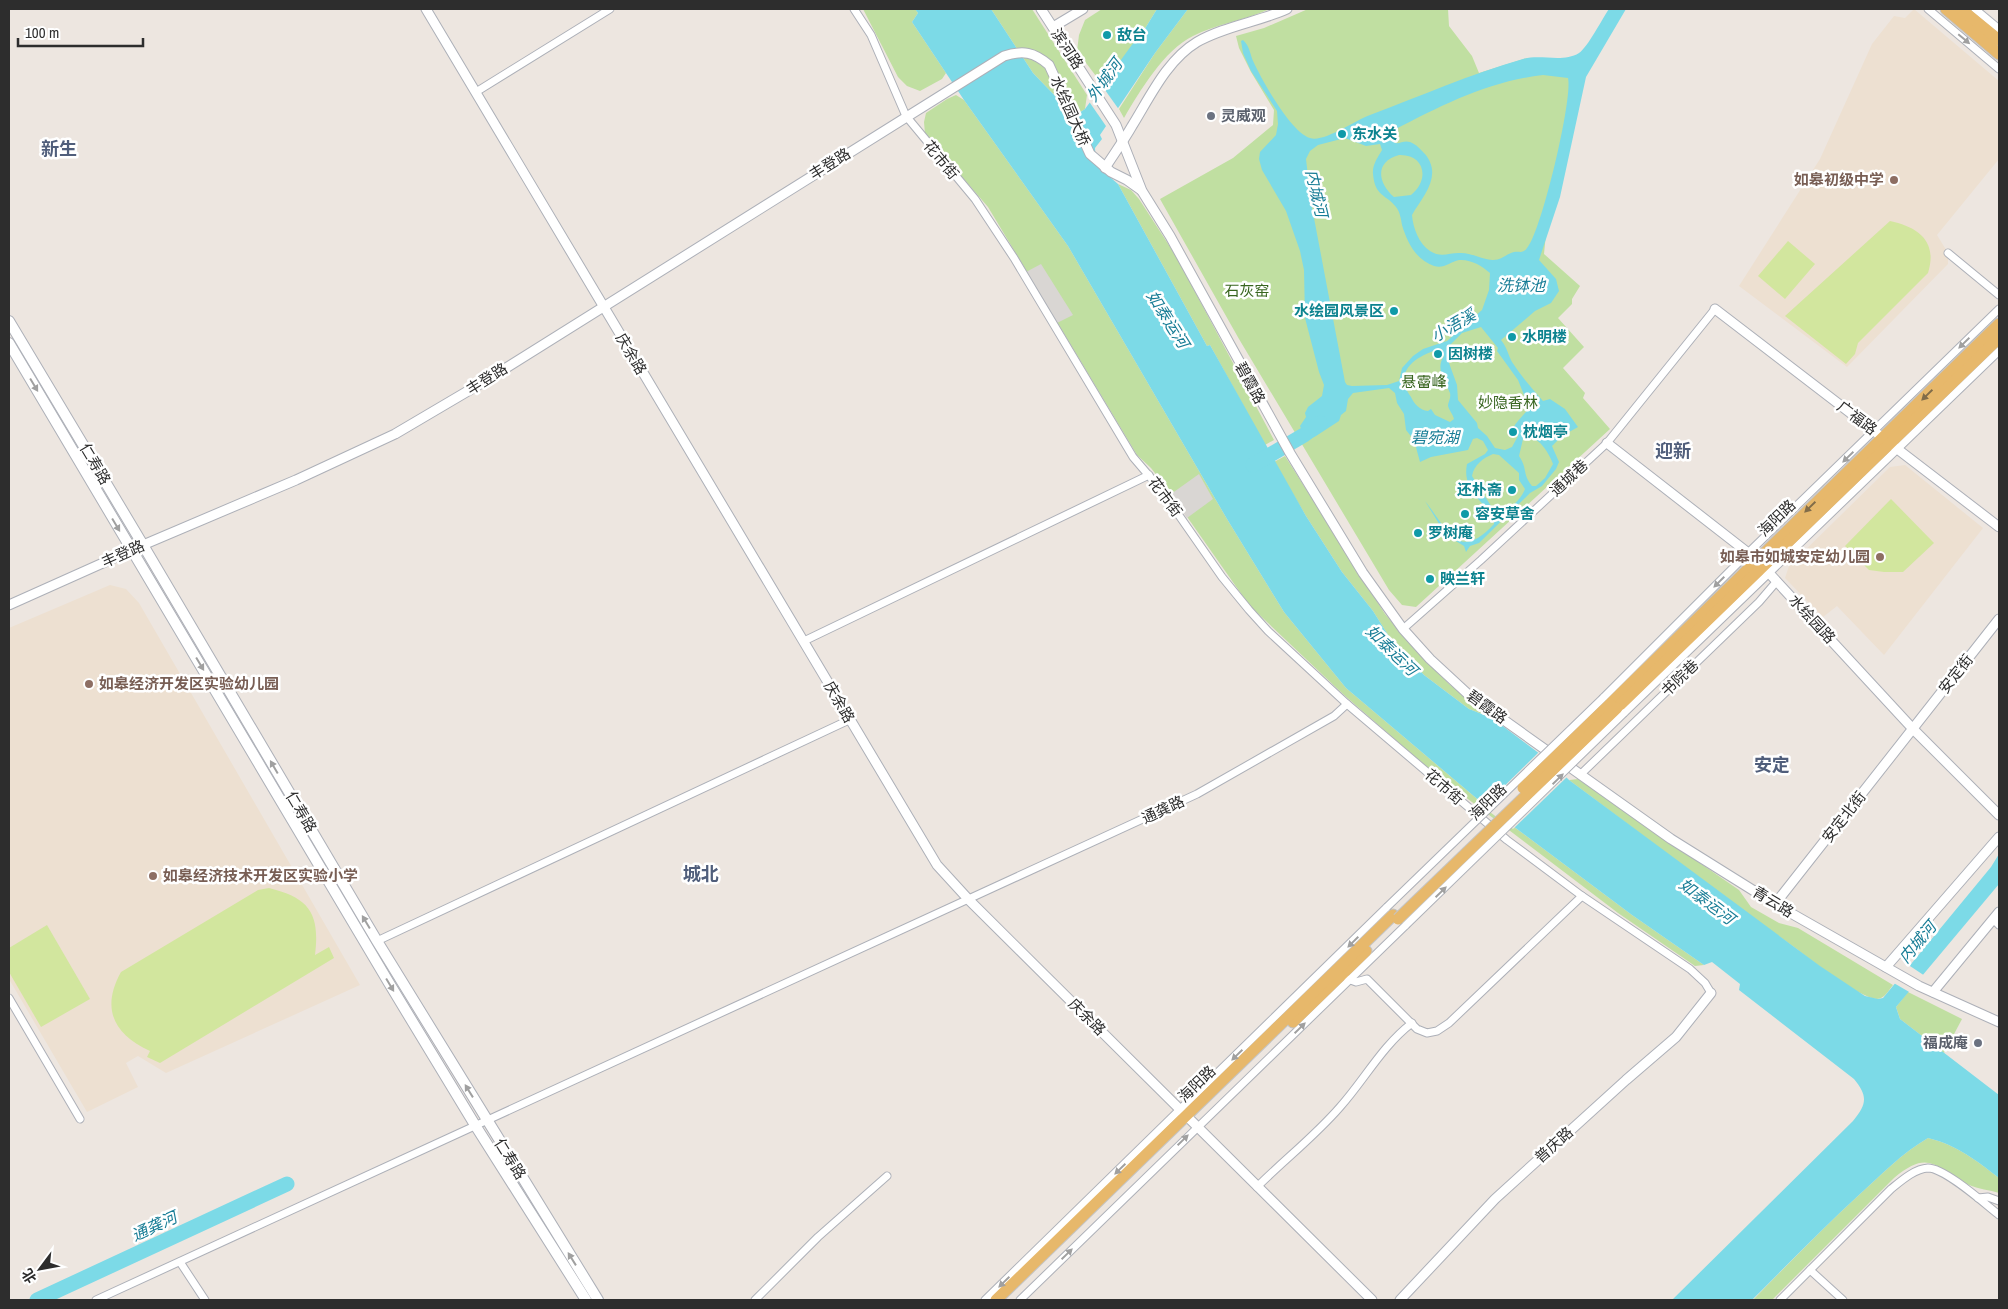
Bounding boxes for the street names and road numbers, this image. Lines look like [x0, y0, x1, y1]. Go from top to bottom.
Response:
street label: 滨河路 [1046, 24, 1088, 73]
street label: 水绘园大桥 [1046, 72, 1095, 149]
street label: 花市街 [919, 136, 964, 184]
street label: 丰登路 [805, 143, 854, 184]
street label: 庆余路 [611, 329, 652, 378]
street label: 丰登路 [462, 358, 511, 399]
street label: 碧霞路 [1230, 358, 1271, 408]
street label: 广福路 [1833, 396, 1882, 440]
street label: 仁寿路 [75, 439, 116, 488]
street label: 通城巷 [1545, 455, 1592, 501]
street label: 花市街 [1143, 472, 1187, 521]
street label: 海阳路 [1753, 494, 1800, 541]
street label: 丰登路 [98, 535, 148, 572]
street label: 水绘园路 [1784, 590, 1841, 648]
street label: 安定街 [1933, 649, 1978, 698]
street label: 书院巷 [1656, 654, 1703, 701]
street label: 庆余路 [819, 677, 860, 726]
street label: 碧霞路 [1463, 685, 1512, 728]
street label: 花市街 [1420, 764, 1468, 809]
street label: 海阳路 [1464, 778, 1511, 825]
street label: 仁寿路 [281, 787, 322, 836]
street label: 安定北街 [1817, 787, 1870, 847]
street label: 通龚路 [1138, 791, 1188, 829]
street label: 青云路 [1749, 881, 1798, 922]
street label: 庆余路 [1064, 993, 1111, 1040]
street label: 海阳路 [1173, 1060, 1220, 1107]
street label: 普庆路 [1530, 1122, 1577, 1167]
street label: 仁寿路 [490, 1134, 531, 1183]

